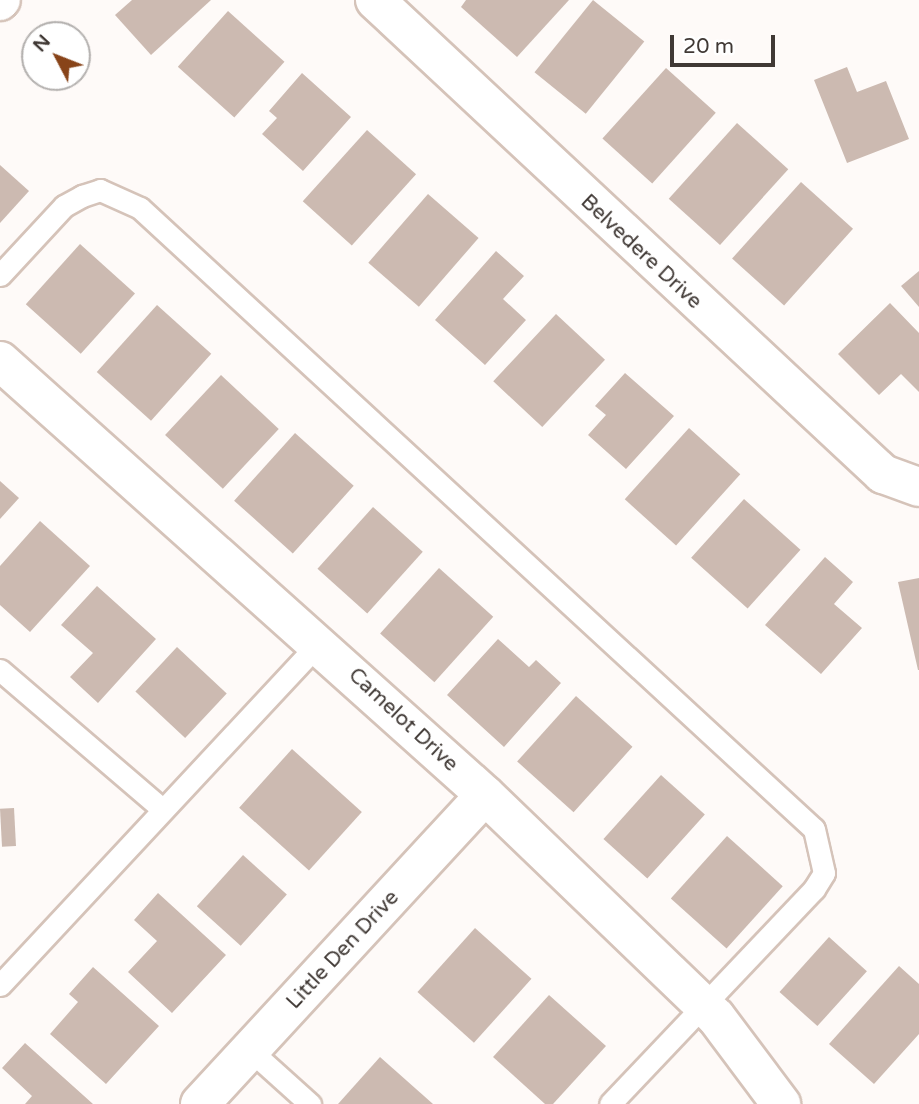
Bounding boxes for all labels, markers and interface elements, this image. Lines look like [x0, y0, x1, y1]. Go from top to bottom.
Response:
north arrow [21, 21, 91, 91]
scale bar [674, 21, 779, 65]
text: N [29, 30, 55, 56]
text: 20 m [683, 34, 734, 59]
street label: Belvedere Drive [575, 189, 707, 315]
street label: Camelot Drive [343, 663, 463, 777]
street label: Little Den Drive [282, 885, 404, 1015]

